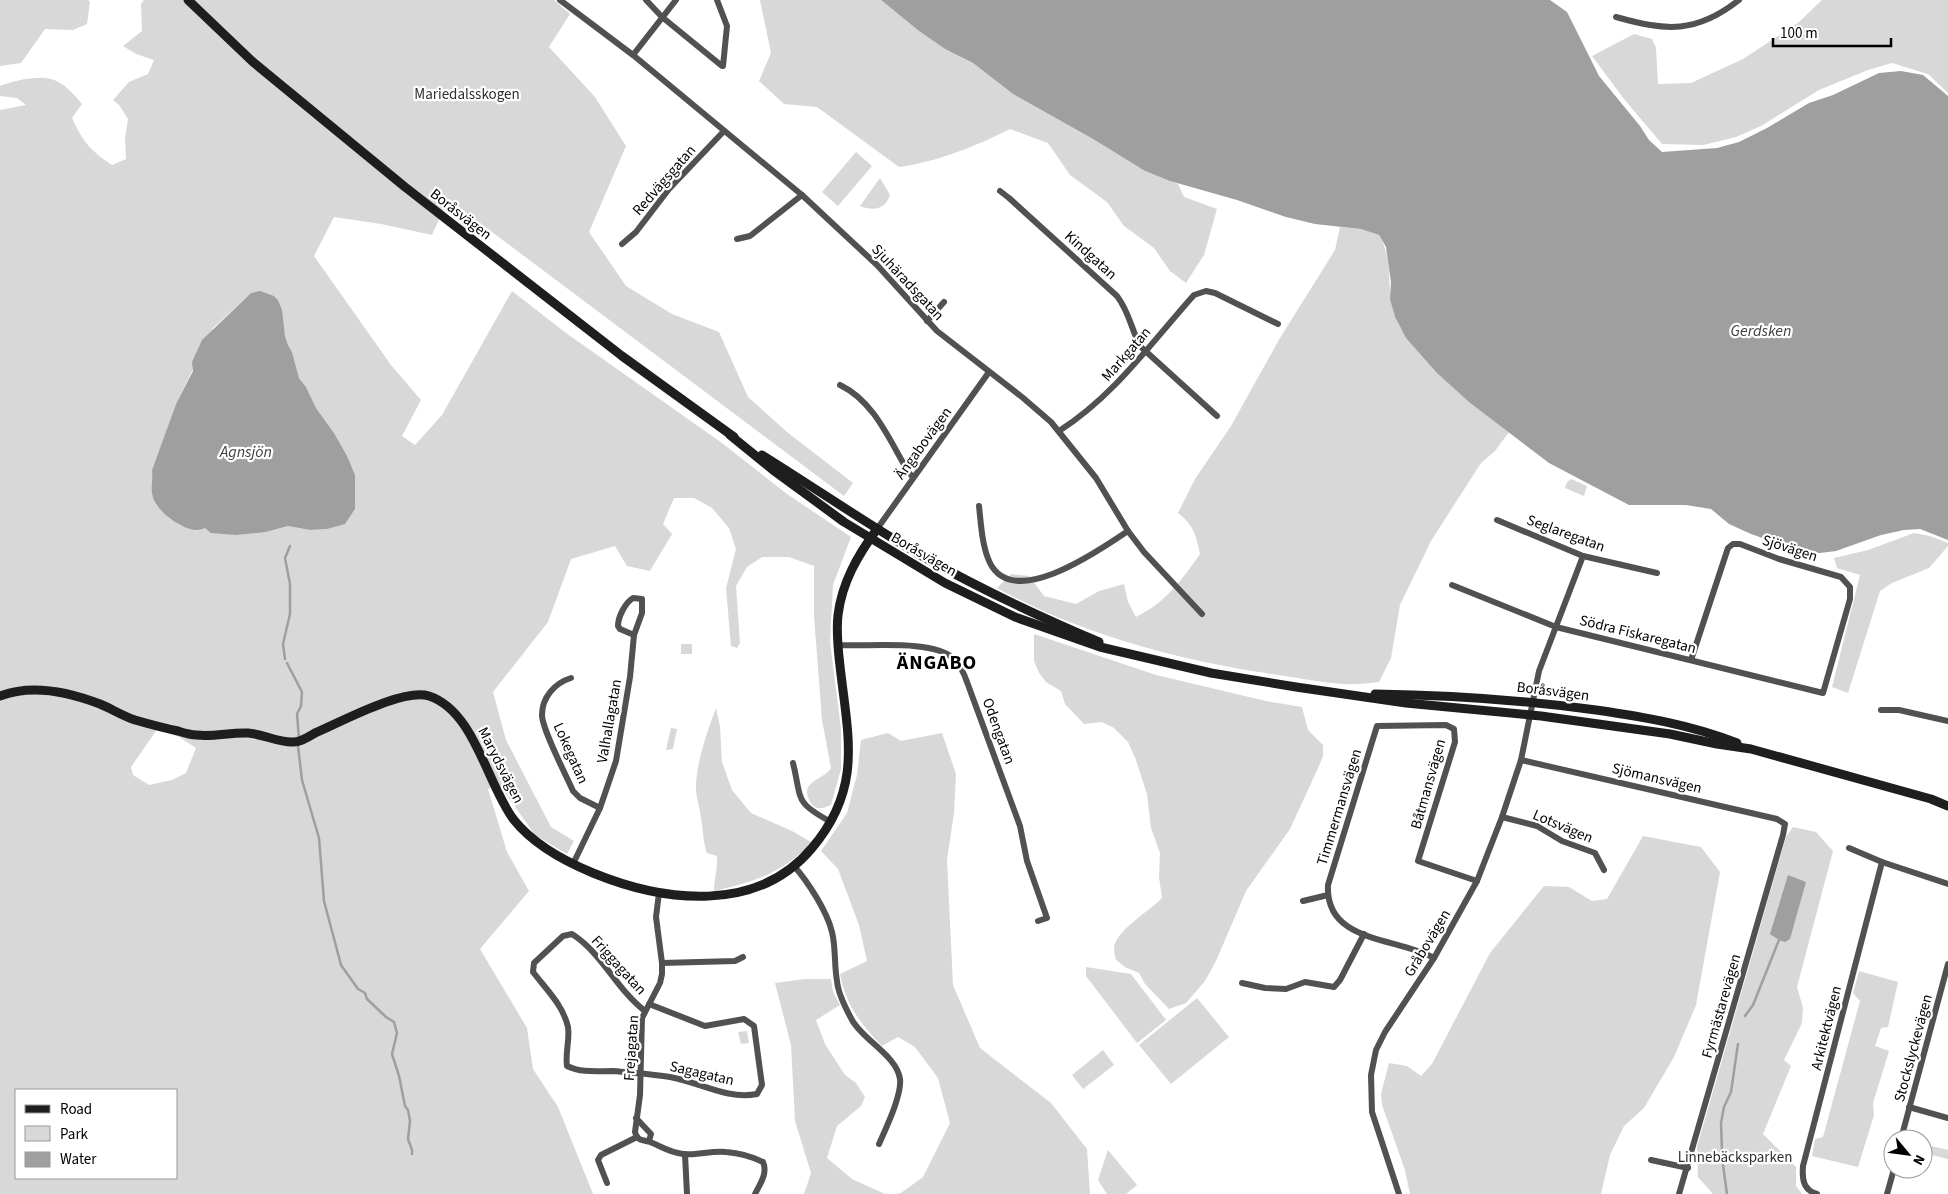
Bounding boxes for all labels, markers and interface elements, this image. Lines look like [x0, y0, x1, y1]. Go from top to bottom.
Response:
scale bar [1773, 15, 1890, 47]
text: 100 m [1780, 23, 1818, 44]
park label: Mariedalsskogen [414, 84, 520, 105]
street label: Redvägsgatan [628, 140, 701, 220]
street label: Boråsvägen [425, 184, 496, 245]
street label: Kindgatan [1060, 226, 1122, 285]
street label: Sjuhäradsgatan [867, 239, 949, 325]
water label: Gerdsken [1731, 320, 1791, 342]
street label: Markgatan [1097, 322, 1156, 386]
street label: Ängabovägen [890, 403, 957, 484]
water label: Agnsjön [219, 441, 272, 463]
street label: Seglaregatan [1524, 510, 1608, 557]
street label: Boråsvägen [887, 527, 961, 582]
street label: Sjövägen [1759, 530, 1820, 567]
street label: Södra Fiskaregatan [1577, 610, 1698, 659]
district label: ÄNGABO [896, 649, 977, 677]
street label: Valhallagatan [592, 677, 627, 765]
street label: Boråsvägen [1515, 677, 1590, 706]
street label: Odengatan [977, 695, 1020, 767]
street label: Lokegatan [548, 719, 593, 787]
street label: Marydsvägen [472, 724, 529, 807]
street label: Båtmansvägen [1406, 737, 1451, 832]
street label: Timmermansvägen [1312, 746, 1367, 868]
street label: Sjömansvägen [1610, 758, 1704, 799]
street label: Lotsvägen [1529, 804, 1596, 849]
street label: Gråbovägen [1399, 906, 1456, 981]
street label: Friggagatan [586, 931, 651, 1000]
street label: Fyrmästarevägen [1697, 952, 1746, 1061]
street label: Arkitektvägen [1806, 984, 1847, 1072]
street label: Stockslyckevägen [1889, 992, 1938, 1104]
street label: Frejagatan [619, 1014, 644, 1082]
street label: Sagagatan [668, 1056, 736, 1091]
legend [15, 1089, 178, 1179]
text: Road [60, 1099, 92, 1120]
text: Park [60, 1124, 89, 1145]
north arrow [1883, 1129, 1933, 1179]
park label: Linnebäcksparken [1678, 1147, 1792, 1168]
text: Water [60, 1149, 97, 1170]
text: N [1907, 1151, 1929, 1169]

